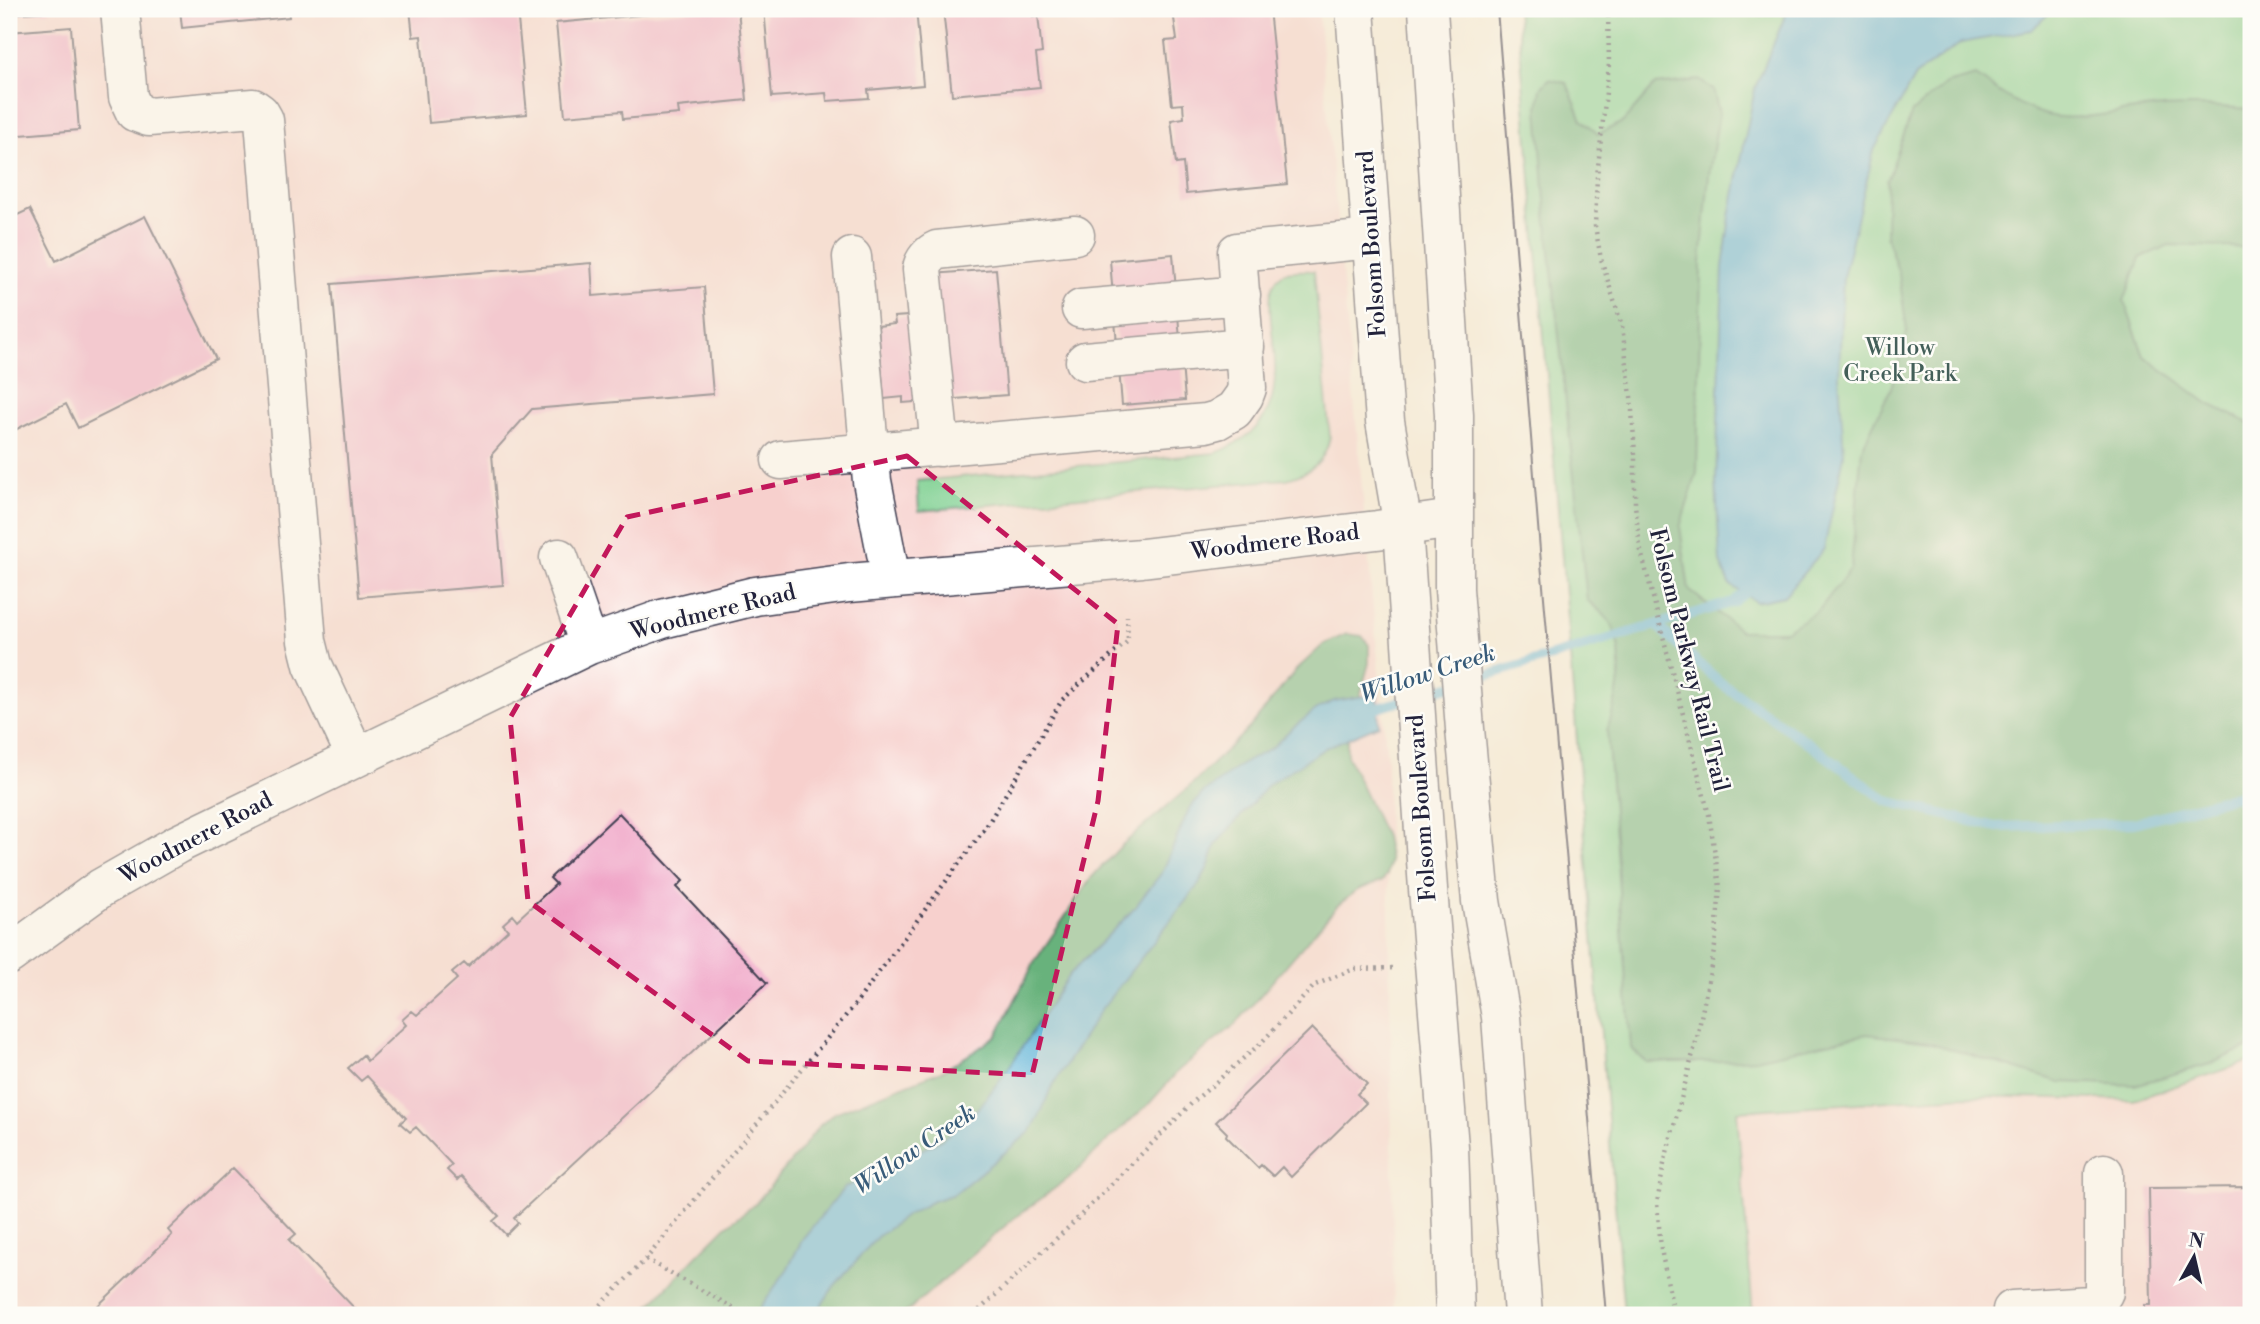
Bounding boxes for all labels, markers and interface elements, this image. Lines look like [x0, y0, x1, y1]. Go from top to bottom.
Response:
street label: Folsom Boulevard [1351, 150, 1393, 338]
park label: Willow Creek Park [1843, 334, 1958, 388]
street label: Woodmere Road [1188, 518, 1361, 566]
street label: Folsom Parkway Rail Trail [1643, 525, 1735, 795]
street label: Woodmere Road [626, 578, 799, 646]
water label: Willow Creek [1356, 638, 1500, 710]
street label: Folsom Boulevard [1401, 714, 1443, 902]
street label: Woodmere Road [114, 786, 277, 891]
water label: Willow Creek [848, 1098, 982, 1202]
north arrow [2158, 1222, 2228, 1292]
text: N [2187, 1228, 2205, 1254]

